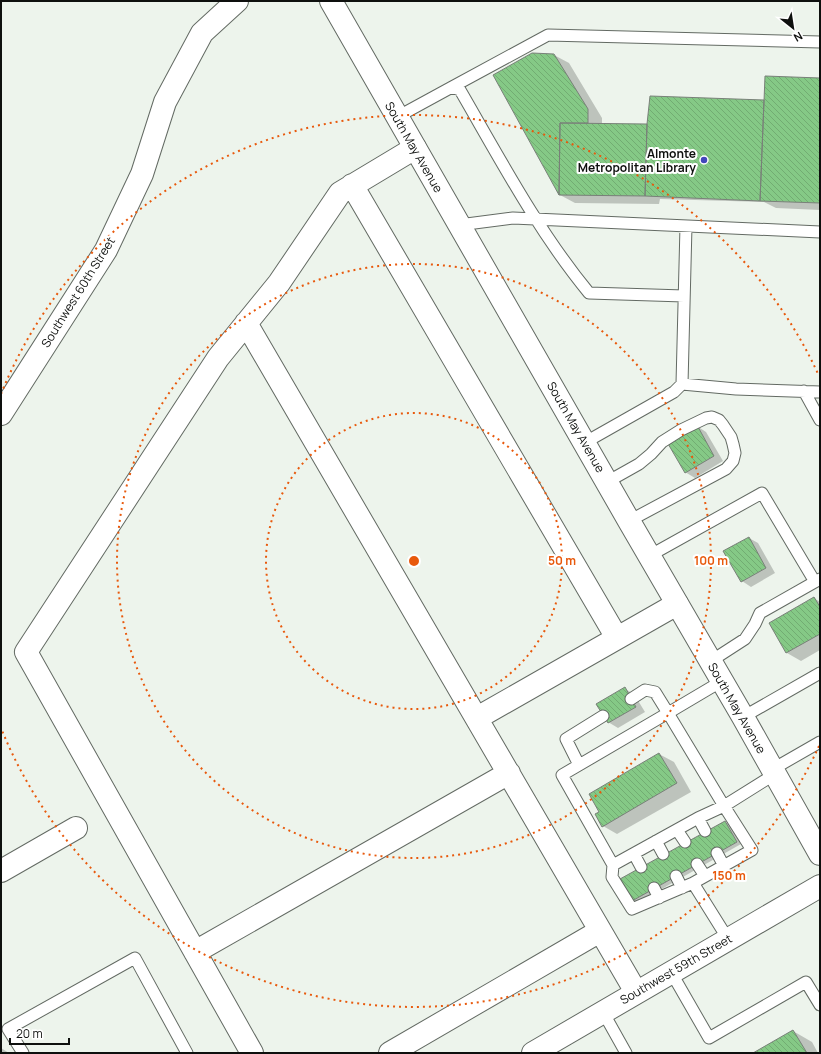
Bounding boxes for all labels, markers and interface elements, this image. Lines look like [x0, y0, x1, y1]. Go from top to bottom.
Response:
north arrow [773, 8, 813, 48]
text: N [791, 29, 805, 46]
street label: South May Avenue [381, 99, 447, 195]
place label: Almonte Metropolitan Library [578, 145, 696, 176]
marker: Almonte Metropolitan Library [699, 155, 709, 165]
street label: Southwest 60th Street [37, 233, 119, 351]
street label: South May Avenue [543, 379, 609, 475]
text: 50 m [548, 552, 576, 569]
text: 100 m [694, 552, 728, 569]
centre of rings [407, 554, 421, 568]
street label: South May Avenue [704, 660, 770, 756]
text: 150 m [712, 867, 746, 884]
street label: Southwest 59th Street [617, 930, 735, 1008]
scale bar [10, 1020, 69, 1046]
text: 20 m [16, 1025, 43, 1042]

